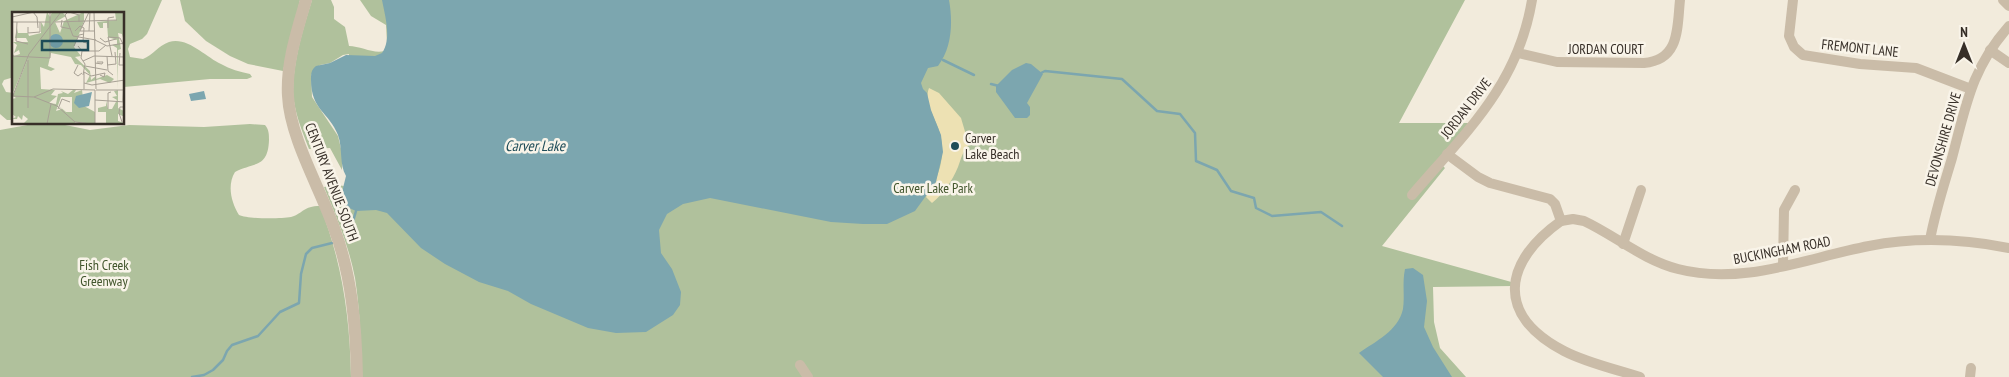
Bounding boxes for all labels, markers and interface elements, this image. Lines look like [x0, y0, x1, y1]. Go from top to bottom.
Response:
inset map [12, 12, 125, 125]
north arrow [1939, 20, 1989, 70]
text: N [1960, 23, 1968, 41]
street label: FREMONT LANE [1821, 35, 1899, 61]
street label: JORDAN COURT [1567, 40, 1644, 58]
street label: JORDAN DRIVE [1436, 74, 1495, 143]
street label: DEVONSHIRE DRIVE [1921, 90, 1965, 188]
street label: CENTURY AVENUE SOUTH [301, 120, 363, 244]
place label: Carver Lake Beach [965, 129, 1019, 163]
water label: Carver Lake [505, 136, 566, 155]
marker: Carver Lake Beach [949, 140, 961, 152]
park label: Carver Lake Park [893, 179, 973, 197]
street label: BUCKINGHAM ROAD [1732, 232, 1832, 268]
park label: Fish Creek Greenway [79, 256, 129, 290]

